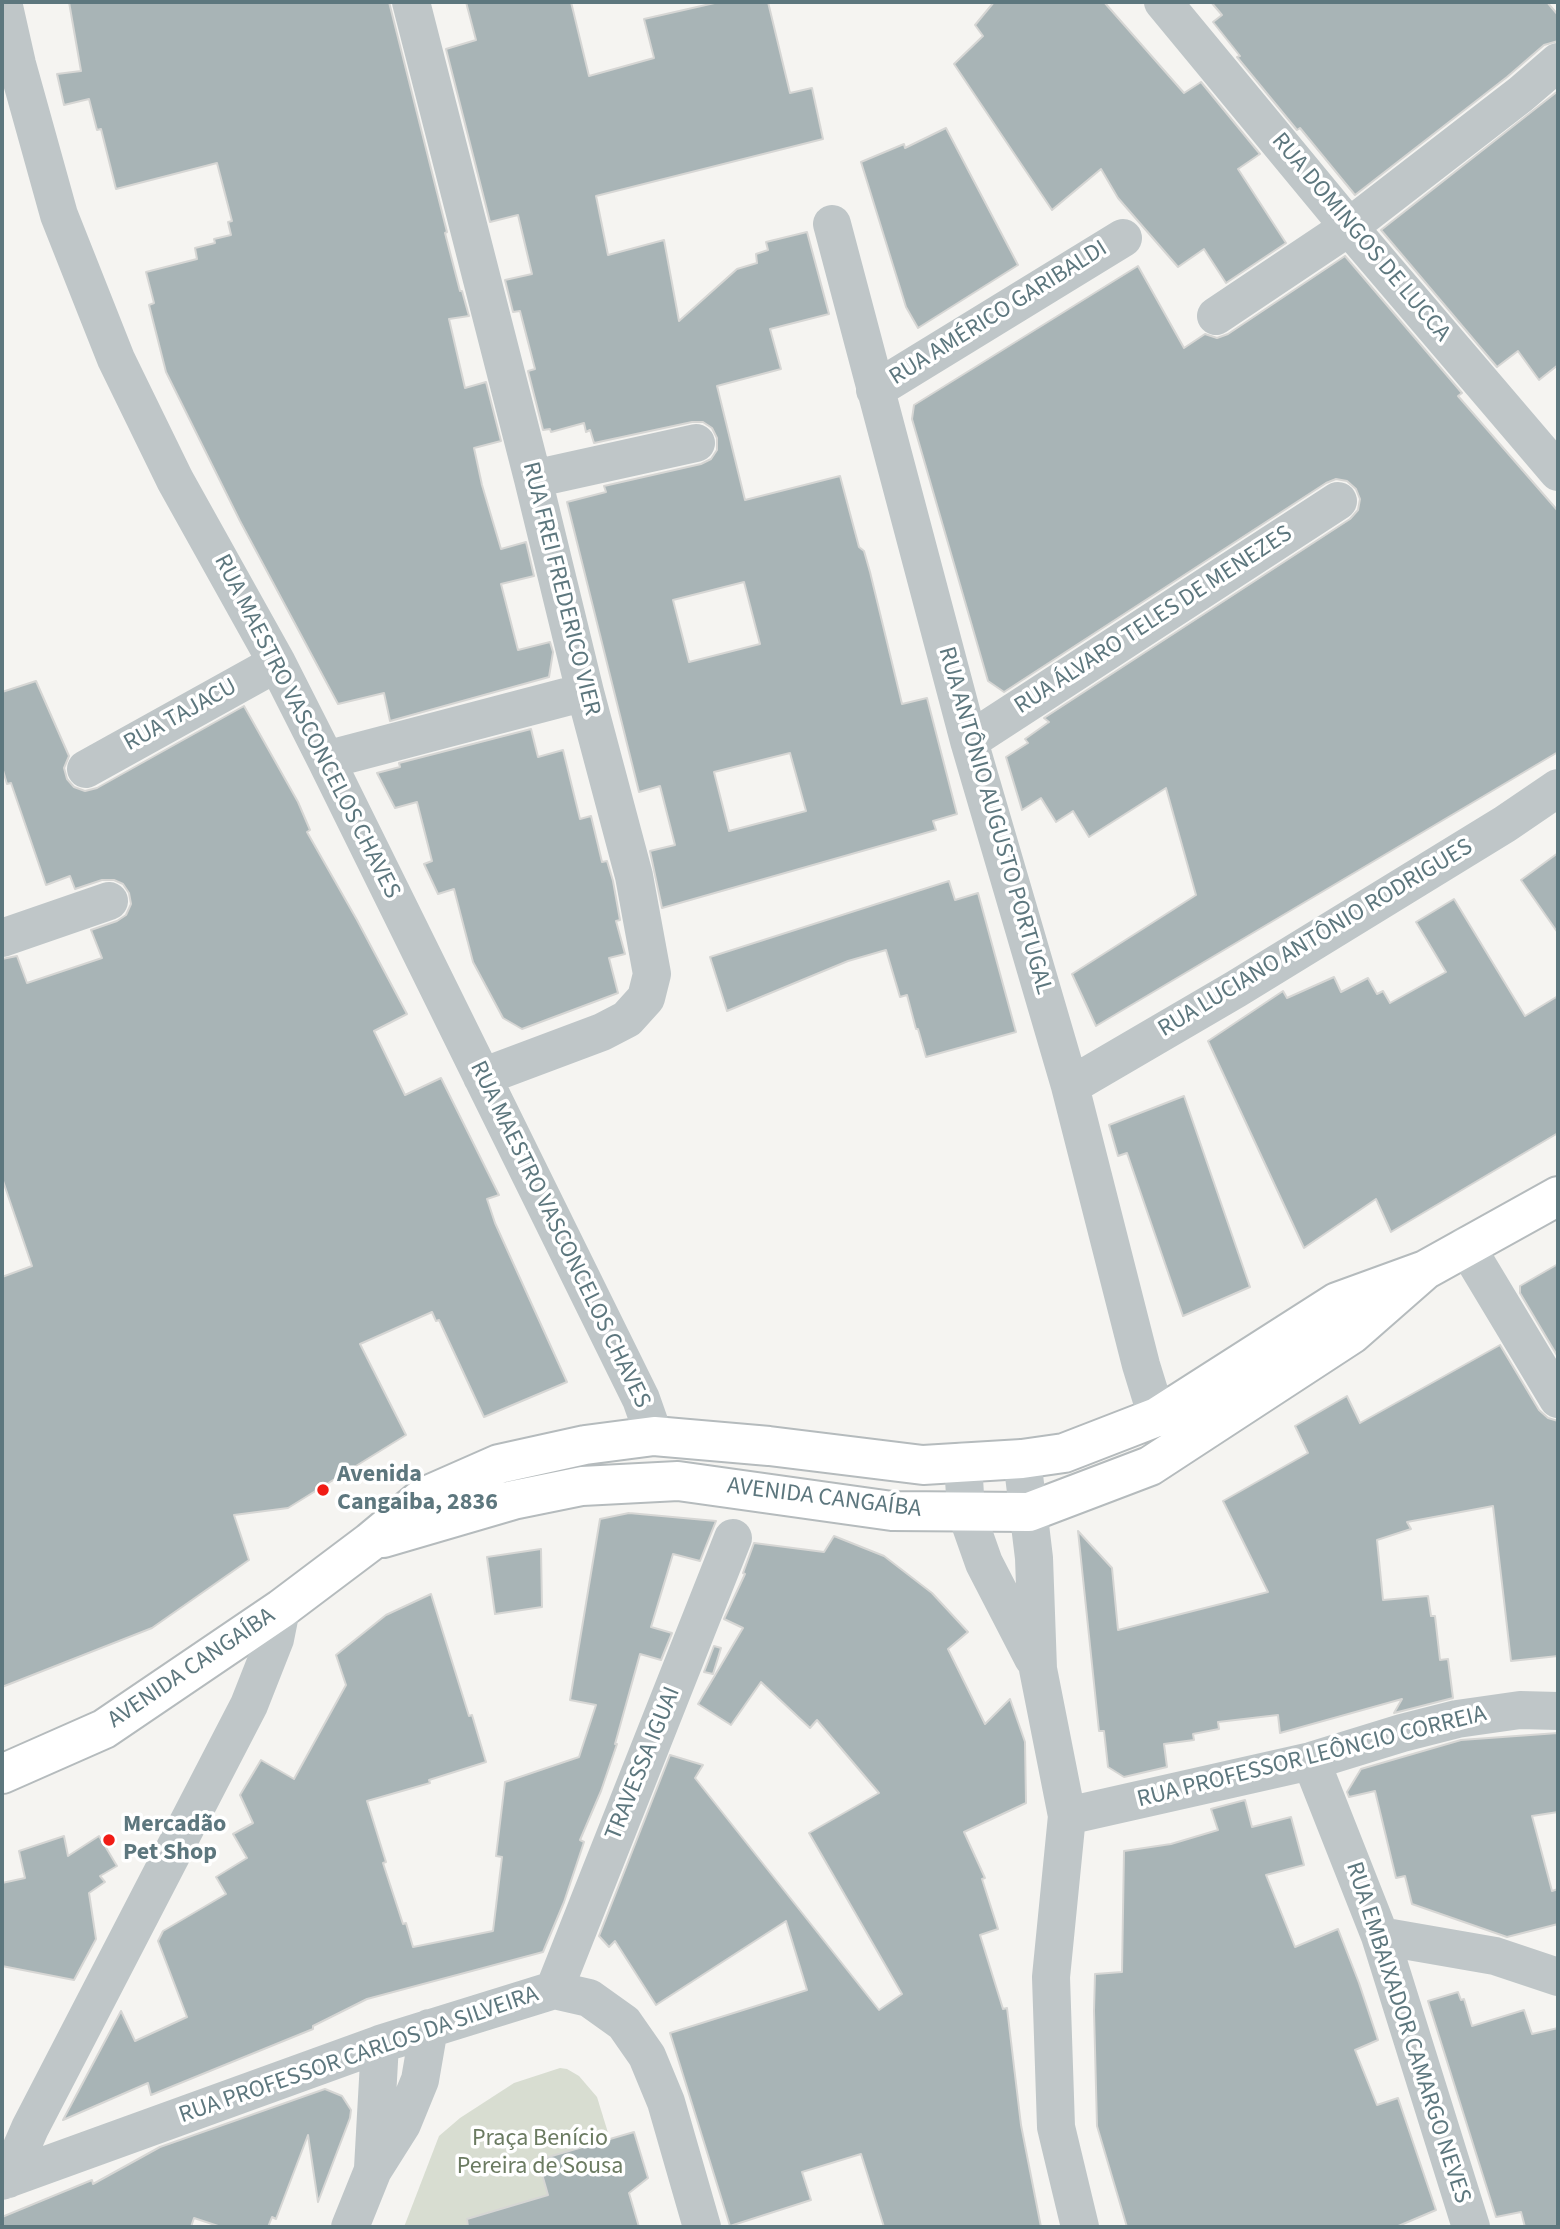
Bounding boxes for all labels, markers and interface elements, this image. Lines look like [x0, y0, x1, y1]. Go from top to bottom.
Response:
street label: RUA DOMINGOS DE LUCCA [1264, 128, 1456, 348]
street label: RUA AMÉRICO GARIBALDI [885, 235, 1113, 393]
street label: RUA FREI FREDERICO VIER [515, 459, 605, 719]
street label: RUA ÁLVARO TELES DE MENEZES [1010, 520, 1298, 722]
street label: RUA MAESTRO VASCONCELOS CHAVES [206, 550, 406, 904]
street label: RUA ANTÔNIO AUGUSTO PORTUGAL [931, 644, 1057, 998]
street label: RUA TAJACU [120, 673, 242, 759]
street label: RUA LUCIANO ANTÔNIO RODRIGUES [1154, 833, 1478, 1045]
street label: RUA MAESTRO VASCONCELOS CHAVES [462, 1057, 656, 1413]
place label: Avenida Cangaiba, 2836 [337, 1462, 498, 1518]
street label: AVENIDA CANGAÍBA [725, 1473, 923, 1525]
marker: Avenida Cangaiba, 2836 [315, 1482, 331, 1498]
street label: AVENIDA CANGAÍBA [103, 1602, 281, 1736]
street label: TRAVESSA IGUAI [600, 1683, 688, 1845]
street label: RUA PROFESSOR LEÔNCIO CORREIA [1134, 1701, 1490, 1815]
place label: Mercadão Pet Shop [123, 1812, 226, 1868]
marker: Mercadão Pet Shop [101, 1832, 117, 1848]
street label: RUA EMBAIXADOR CAMARGO NEVES [1338, 1859, 1476, 2207]
street label: RUA PROFESSOR CARLOS DA SILVEIRA [176, 1981, 542, 2131]
park label: Praça Benício Pereira de Sousa [457, 2126, 623, 2182]

